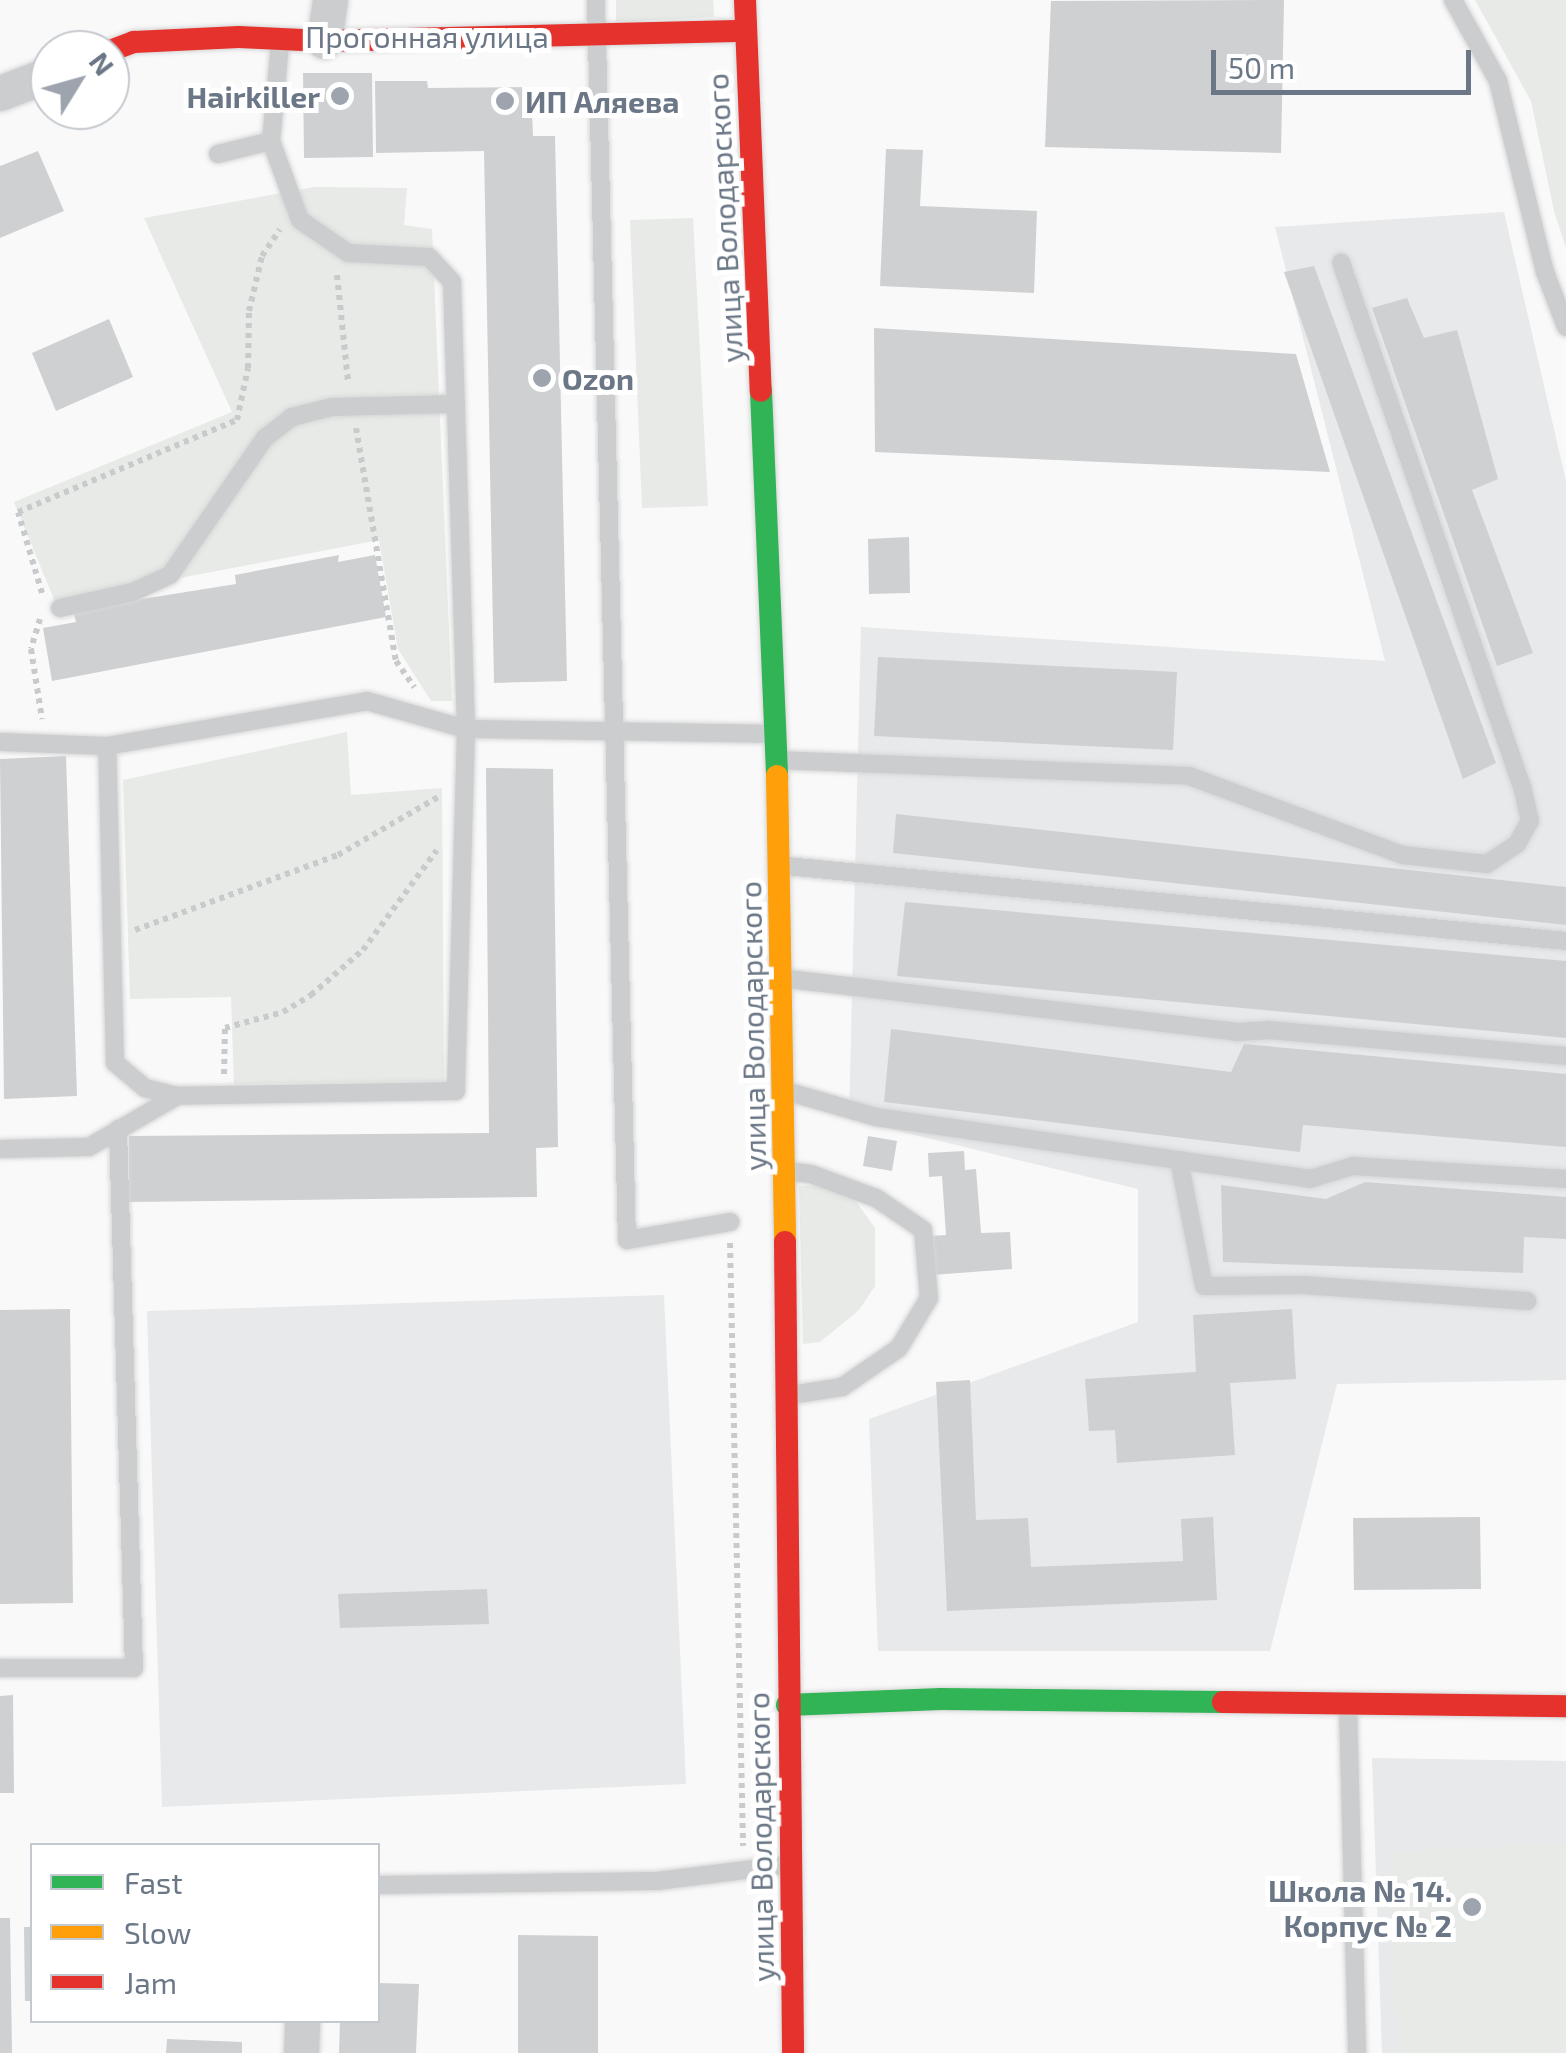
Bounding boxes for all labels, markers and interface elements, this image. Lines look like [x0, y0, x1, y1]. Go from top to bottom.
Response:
street label: Прогонная улица [305, 18, 549, 54]
north arrow [30, 30, 130, 130]
scale bar [1216, 30, 1476, 92]
text: N [83, 45, 122, 81]
text: 50 m [1228, 49, 1295, 85]
street label: улица Володарского [698, 72, 750, 364]
place label: Hairkiller [187, 78, 320, 114]
place label: ИП Аляева [525, 83, 679, 119]
marker: Hairkiller [329, 85, 351, 107]
marker: ИП Аляева [494, 90, 516, 112]
place label: Ozon [562, 360, 634, 396]
marker: Ozon [531, 367, 553, 389]
street label: улица Володарского [731, 881, 773, 1171]
street label: улица Володарского [739, 1692, 781, 1982]
legend [30, 1843, 380, 2023]
text: Fast [124, 1864, 183, 1900]
place label: Школа № 14. Корпус № 2 [1268, 1872, 1452, 1942]
marker: Школа № 14. Корпус № 2 [1461, 1896, 1483, 1918]
text: Slow [124, 1914, 191, 1950]
text: Jam [124, 1964, 177, 2000]

